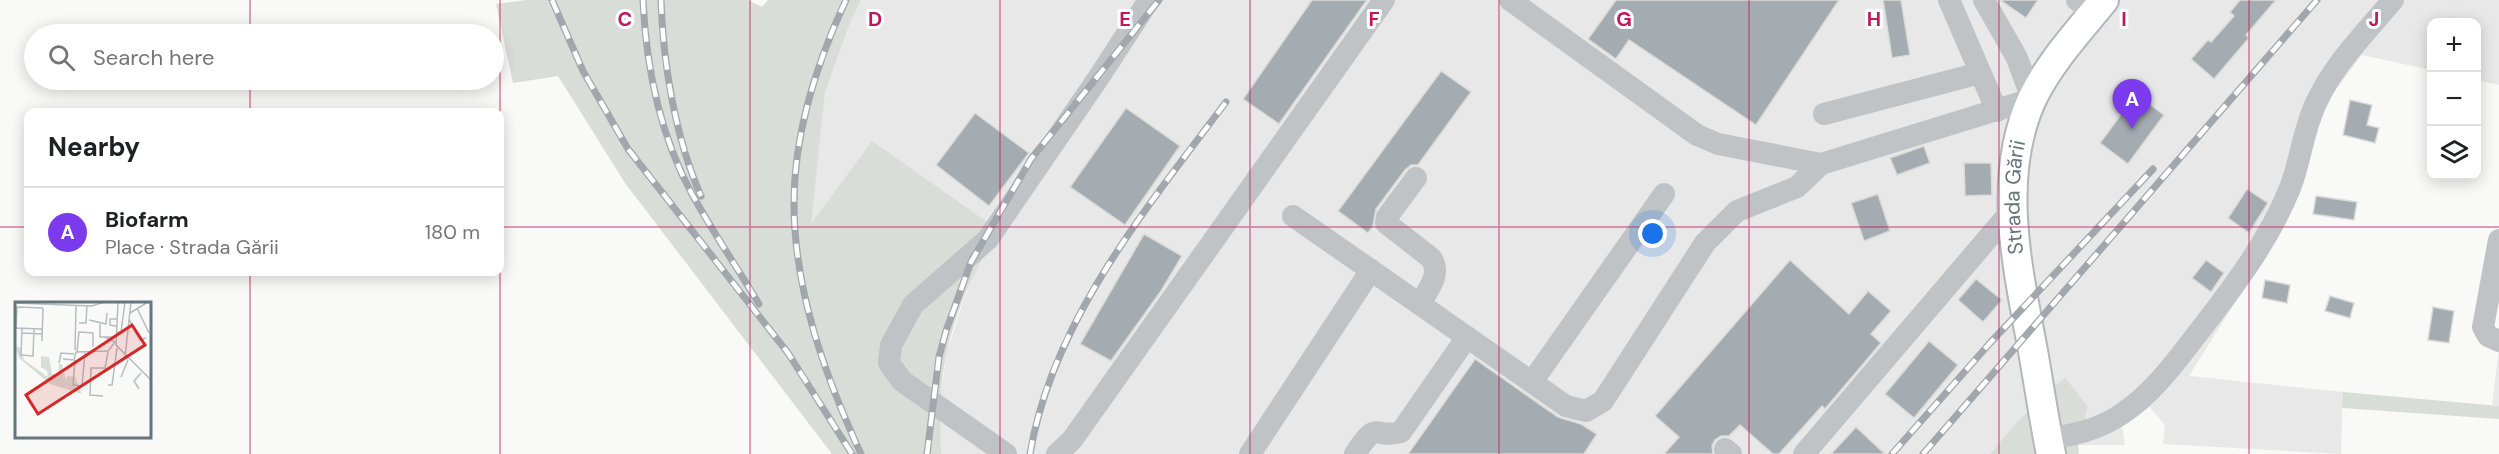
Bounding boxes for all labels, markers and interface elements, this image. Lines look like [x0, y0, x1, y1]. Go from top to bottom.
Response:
text: C [618, 6, 632, 32]
text: D [868, 6, 882, 32]
text: E [1119, 6, 1131, 32]
text: F [1368, 6, 1380, 32]
text: G [1616, 6, 1632, 32]
text: H [1867, 6, 1881, 32]
text: I [2121, 6, 2127, 32]
text: J [2369, 6, 2379, 32]
map controls [2427, 18, 2481, 180]
button: + [2427, 18, 2481, 72]
search box [24, 24, 504, 90]
icon: search [45, 41, 78, 74]
text: Search here [93, 43, 214, 72]
button: − [2427, 72, 2481, 126]
pin: A [2112, 80, 2152, 129]
button: layers [2427, 126, 2481, 180]
text: Nearby [48, 130, 140, 164]
street label: Strada Gării [1998, 137, 2032, 256]
text: Biofarm [105, 205, 189, 234]
text: A [60, 219, 75, 245]
text: 180 m [425, 219, 480, 245]
your location [1638, 219, 1667, 248]
text: Place · Strada Gării [105, 234, 279, 260]
inset map [15, 302, 152, 439]

